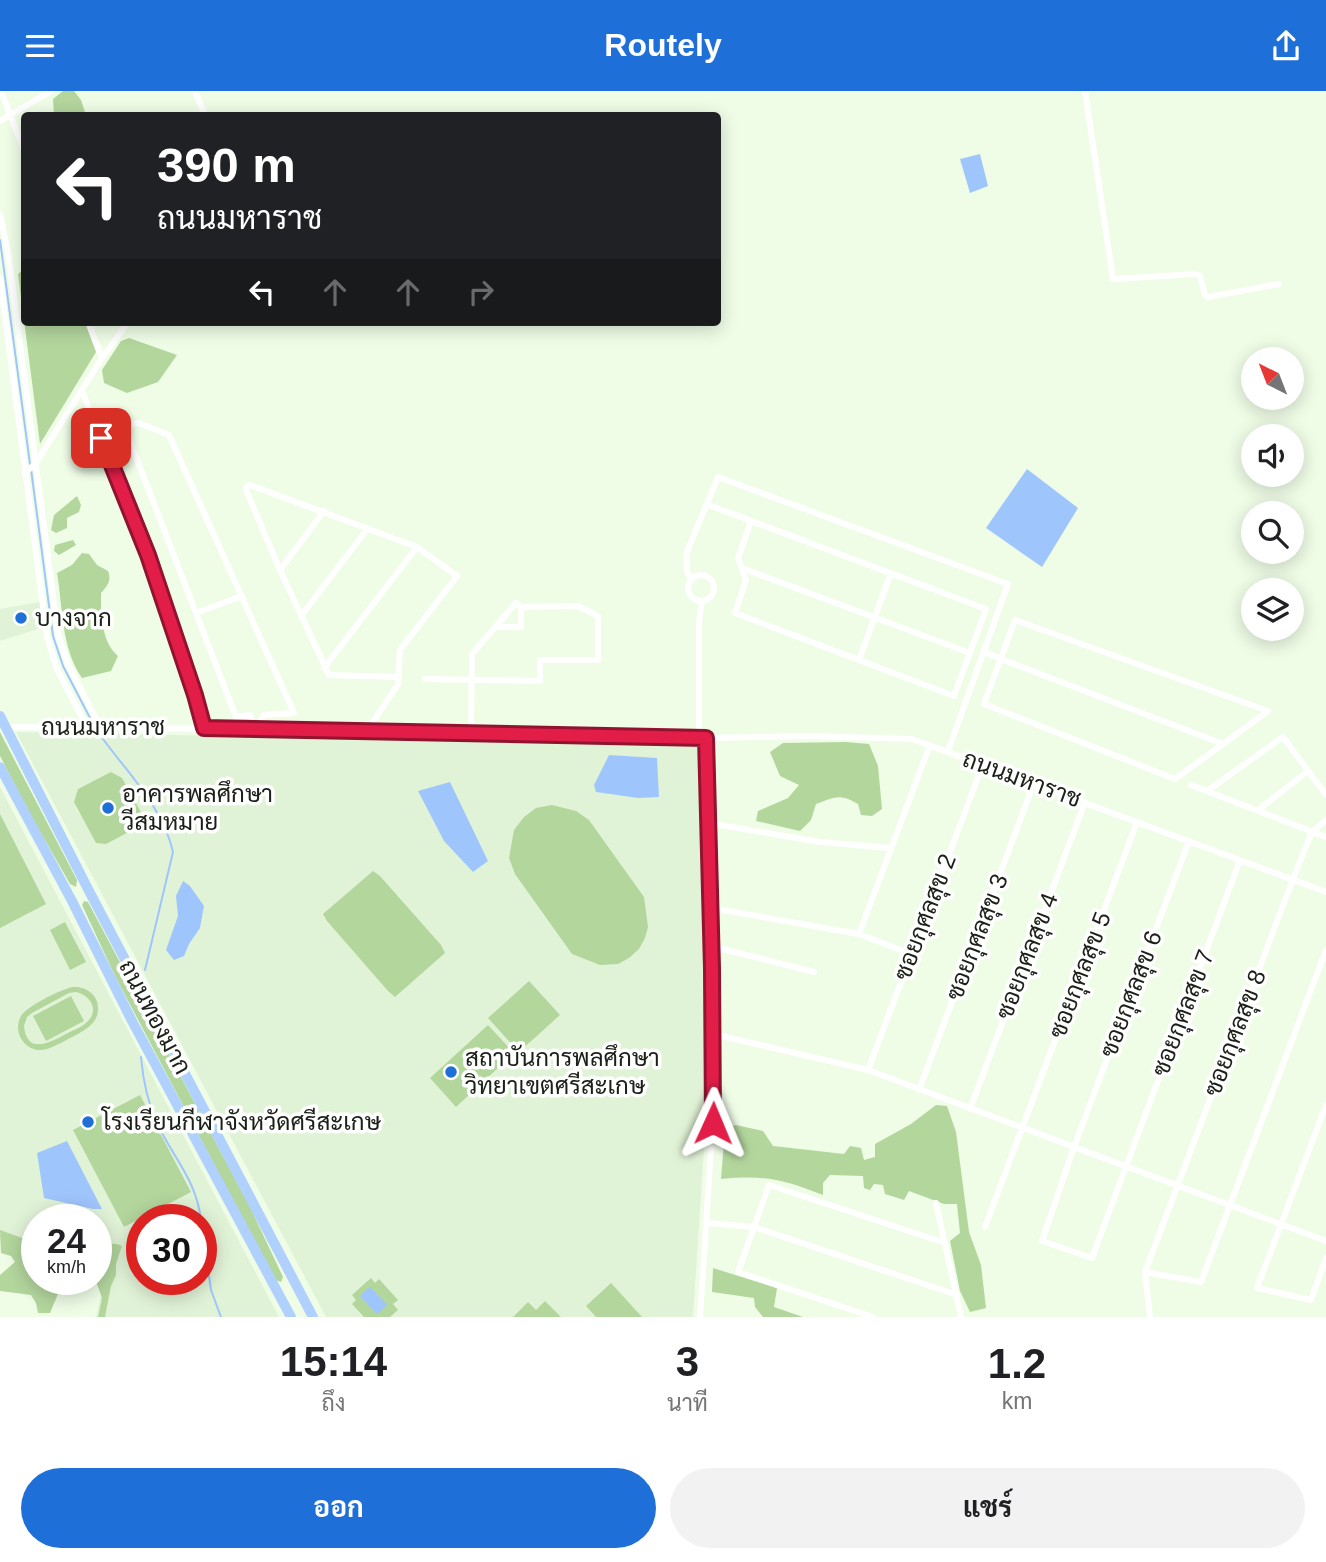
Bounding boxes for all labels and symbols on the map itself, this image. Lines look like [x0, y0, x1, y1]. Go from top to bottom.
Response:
north arrow [1241, 347, 1304, 409]
pin [71, 408, 131, 468]
place label: บางจาก [35, 604, 112, 631]
marker: บางจาก [13, 610, 29, 626]
street label: ถนนมหาราช [41, 713, 165, 740]
street label: ถนนมหาราช [959, 745, 1085, 812]
place label: อาคารพลศึกษา วีสมหมาย [121, 780, 273, 835]
marker: อาคารพลศึกษา วีสมหมาย [100, 800, 116, 816]
street label: ซอยกุศลสุข 2 [888, 850, 964, 985]
street label: ซอยกุศลสุข 3 [940, 870, 1016, 1005]
street label: ซอยกุศลสุข 4 [990, 889, 1066, 1024]
street label: ซอยกุศลสุข 5 [1043, 908, 1119, 1043]
street label: ซอยกุศลสุข 6 [1094, 927, 1170, 1062]
street label: ซอยกุศลสุข 7 [1146, 946, 1222, 1081]
street label: ถนนทองมาก [114, 955, 197, 1079]
street label: ซอยกุศลสุข 8 [1198, 966, 1274, 1101]
place label: สถาบันการพลศึกษา วิทยาเขตศรีสะเกษ [464, 1044, 660, 1099]
marker: สถาบันการพลศึกษา วิทยาเขตศรีสะเกษ [443, 1064, 459, 1080]
position arrow [676, 1086, 750, 1160]
place label: โรงเรียนกีฬาจังหวัดศรีสะเกษ [100, 1106, 381, 1135]
marker: โรงเรียนกีฬาจังหวัดศรีสะเกษ [80, 1114, 96, 1130]
speed limit sign: 30 [126, 1204, 217, 1295]

